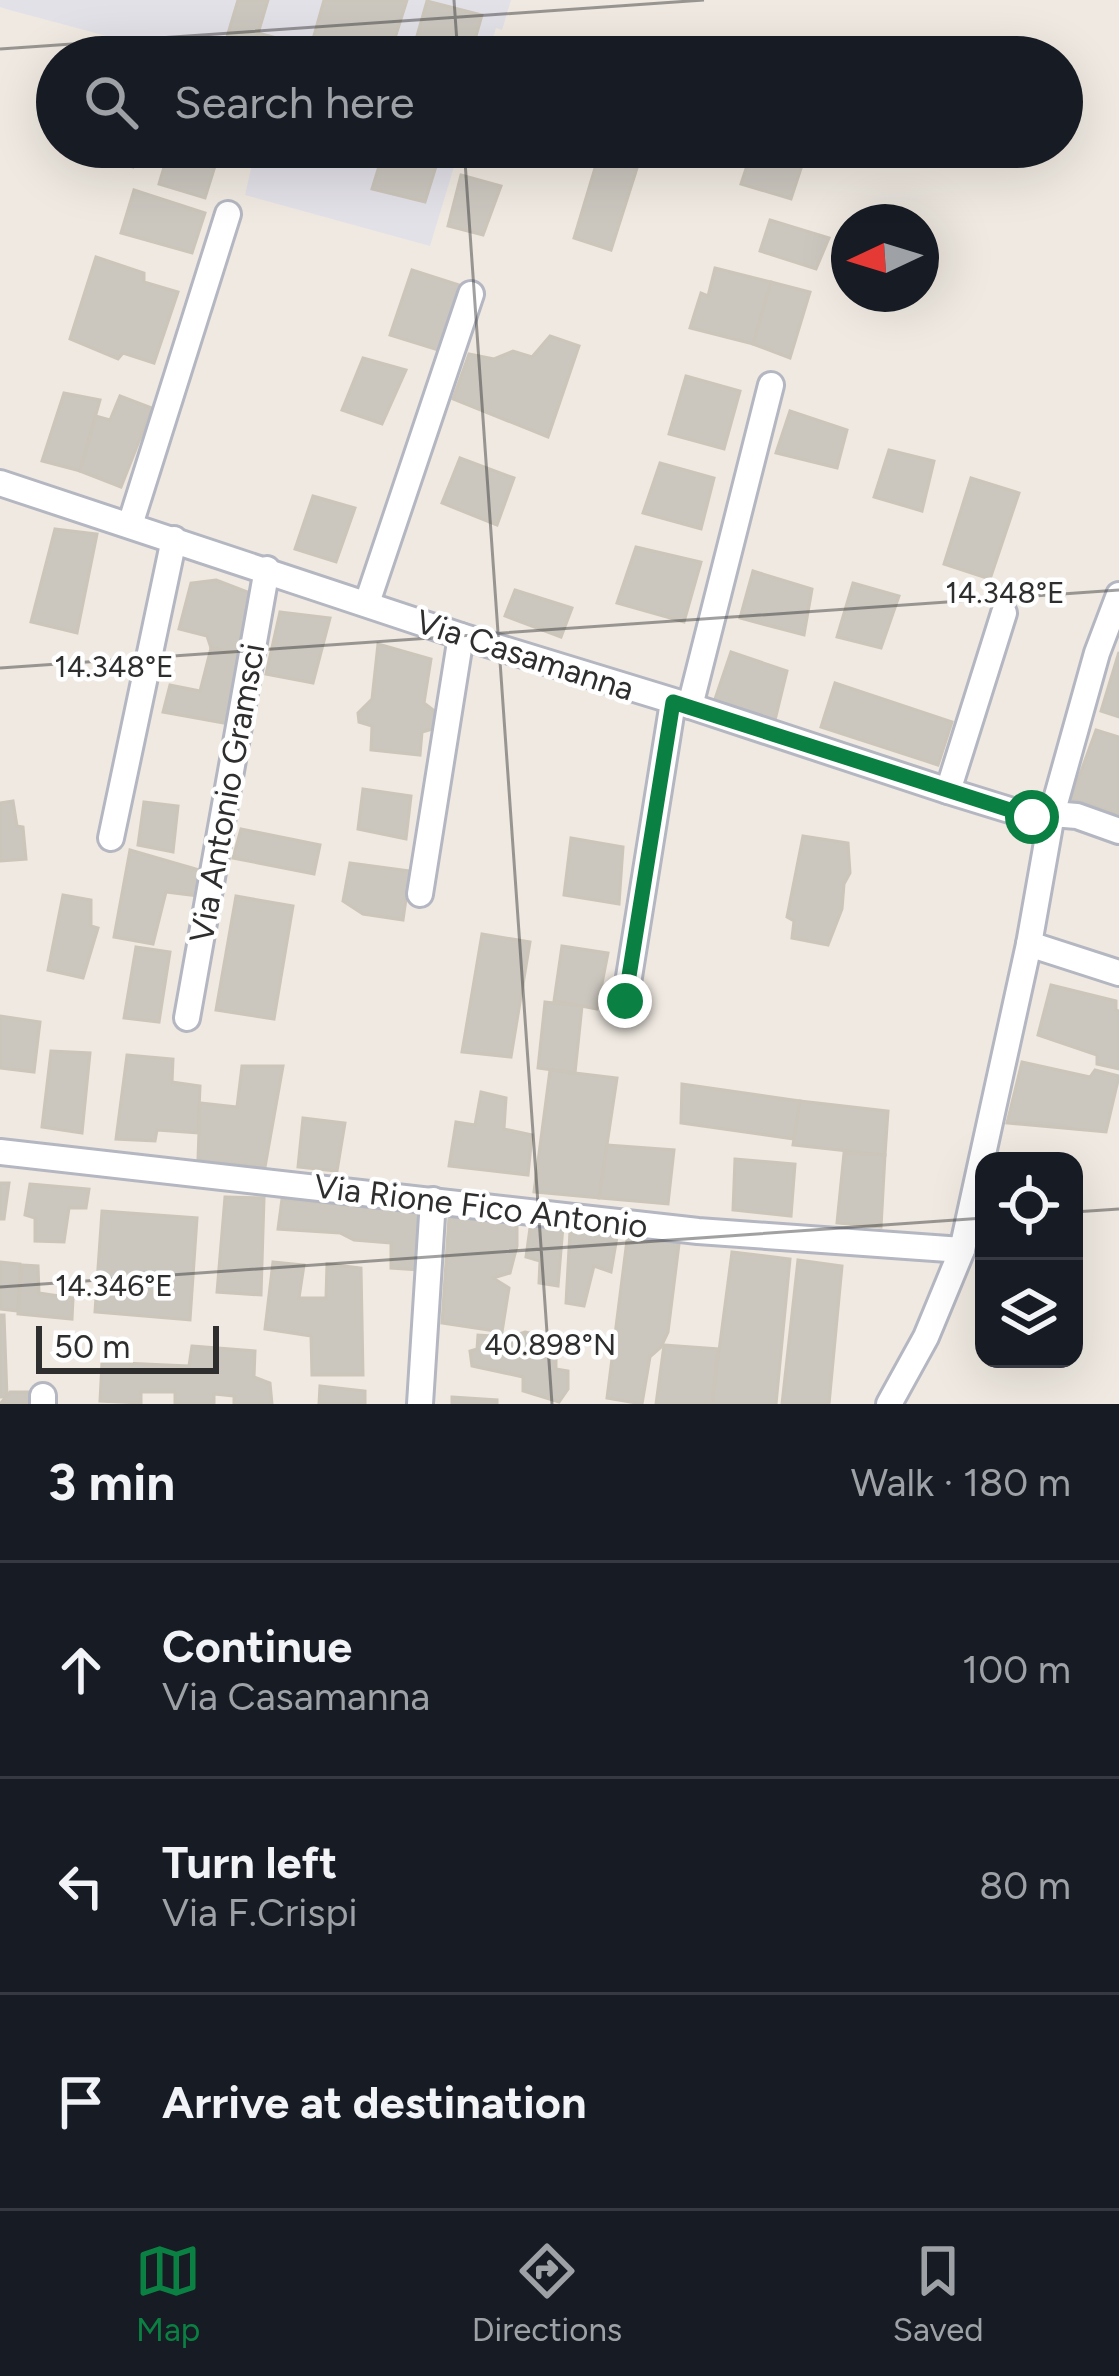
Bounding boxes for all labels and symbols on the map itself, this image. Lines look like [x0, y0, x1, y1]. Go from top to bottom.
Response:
north arrow [831, 204, 939, 312]
text: 14.348°E [945, 574, 1065, 611]
street label: Via Casamanna [411, 601, 639, 709]
street label: Via Antonio Gramsci [181, 640, 273, 946]
text: 14.348°E [54, 648, 174, 685]
route start [1005, 790, 1059, 844]
route end [598, 974, 652, 1028]
street label: Via Rione Fico Antonio [312, 1166, 650, 1246]
text: 14.346°E [55, 1267, 173, 1304]
scale bar [36, 1320, 219, 1373]
text: 40.898°N [484, 1326, 616, 1363]

